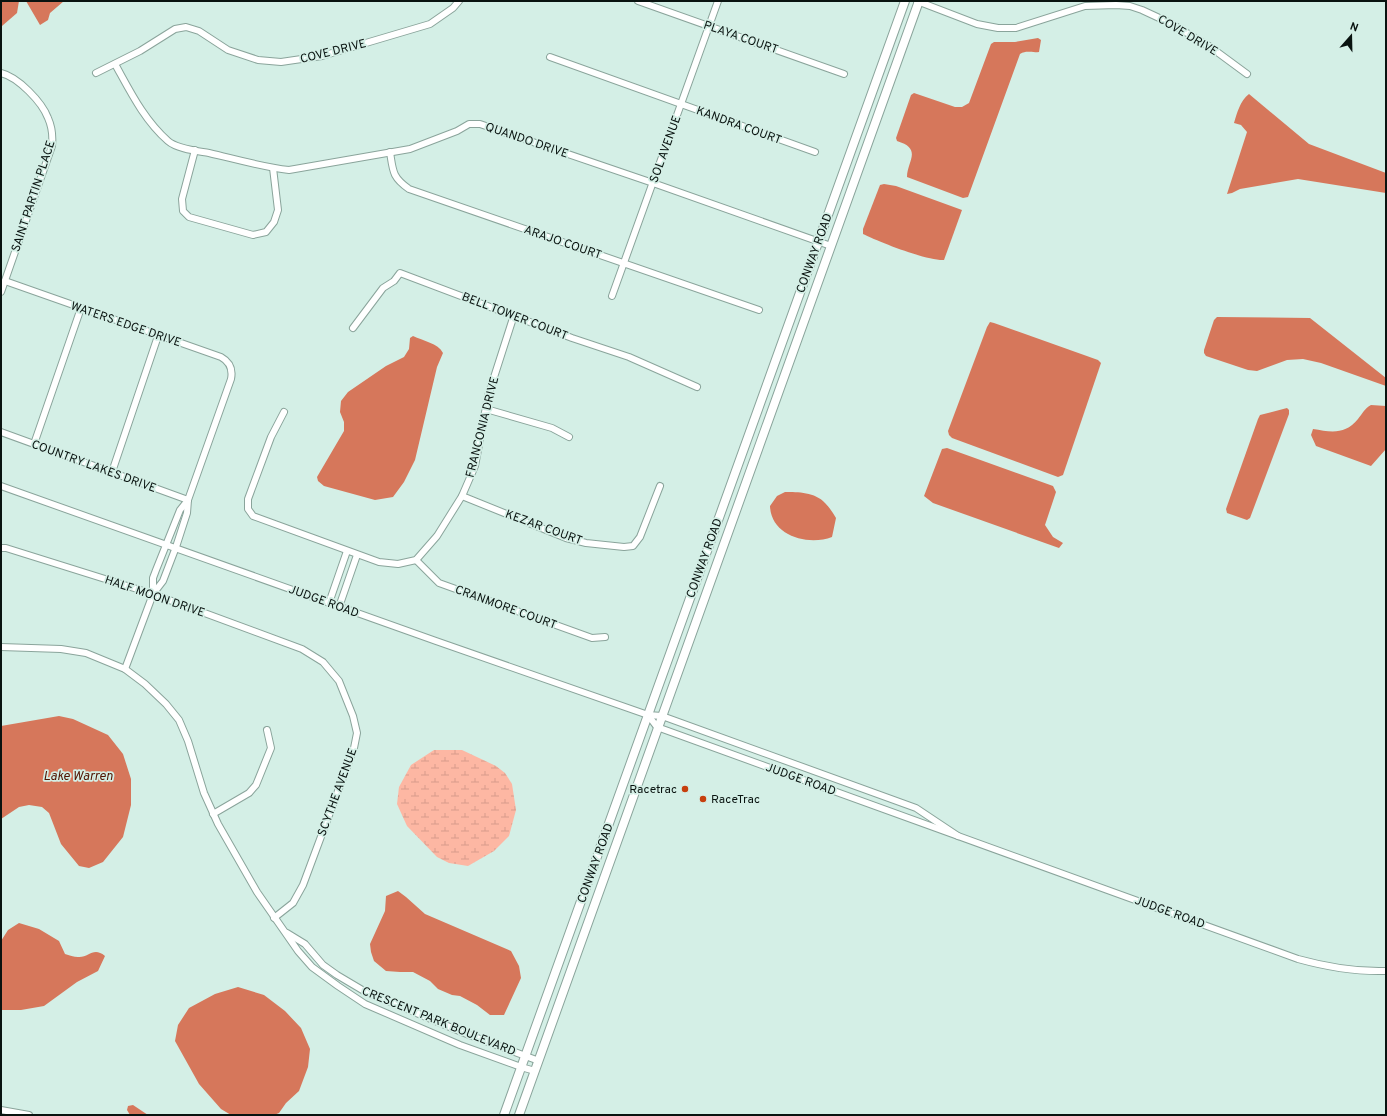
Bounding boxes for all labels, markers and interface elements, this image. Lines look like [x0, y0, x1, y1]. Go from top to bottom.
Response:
street label: COVE DRIVE [1154, 12, 1221, 60]
north arrow [1331, 16, 1371, 56]
street label: PLAYA COURT [701, 18, 780, 58]
text: N [1348, 20, 1360, 35]
street label: COVE DRIVE [299, 36, 368, 68]
street label: KANDRA COURT [694, 103, 784, 149]
street label: SOL AVENUE [646, 114, 686, 185]
street label: QUANDO DRIVE [483, 119, 570, 163]
street label: SAINT PARTIN PLACE [8, 138, 60, 254]
street label: CONWAY ROAD [793, 211, 837, 295]
street label: ARAJO COURT [522, 222, 604, 264]
street label: BELL TOWER COURT [459, 289, 570, 345]
street label: WATERS EDGE DRIVE [68, 299, 183, 351]
street label: FRANCONIA DRIVE [463, 375, 503, 479]
street label: COUNTRY LAKES DRIVE [29, 437, 158, 497]
street label: KEZAR COURT [503, 507, 584, 549]
street label: CONWAY ROAD [683, 516, 727, 600]
street label: HALF MOON DRIVE [102, 572, 207, 622]
street label: JUDGE ROAD [286, 582, 361, 622]
street label: CRANMORE COURT [453, 582, 559, 634]
street label: SCYTHE AVENUE [315, 746, 361, 839]
street label: JUDGE ROAD [763, 760, 838, 800]
water label: Lake Warren [43, 769, 113, 785]
place label: Racetrac [629, 782, 677, 798]
marker: Racetrac [680, 784, 690, 794]
place label: RaceTrac [711, 792, 760, 808]
marker: RaceTrac [698, 794, 708, 804]
street label: CONWAY ROAD [574, 821, 618, 905]
street label: JUDGE ROAD [1132, 893, 1207, 933]
street label: CRESCENT PARK BOULEVARD [359, 984, 518, 1060]

